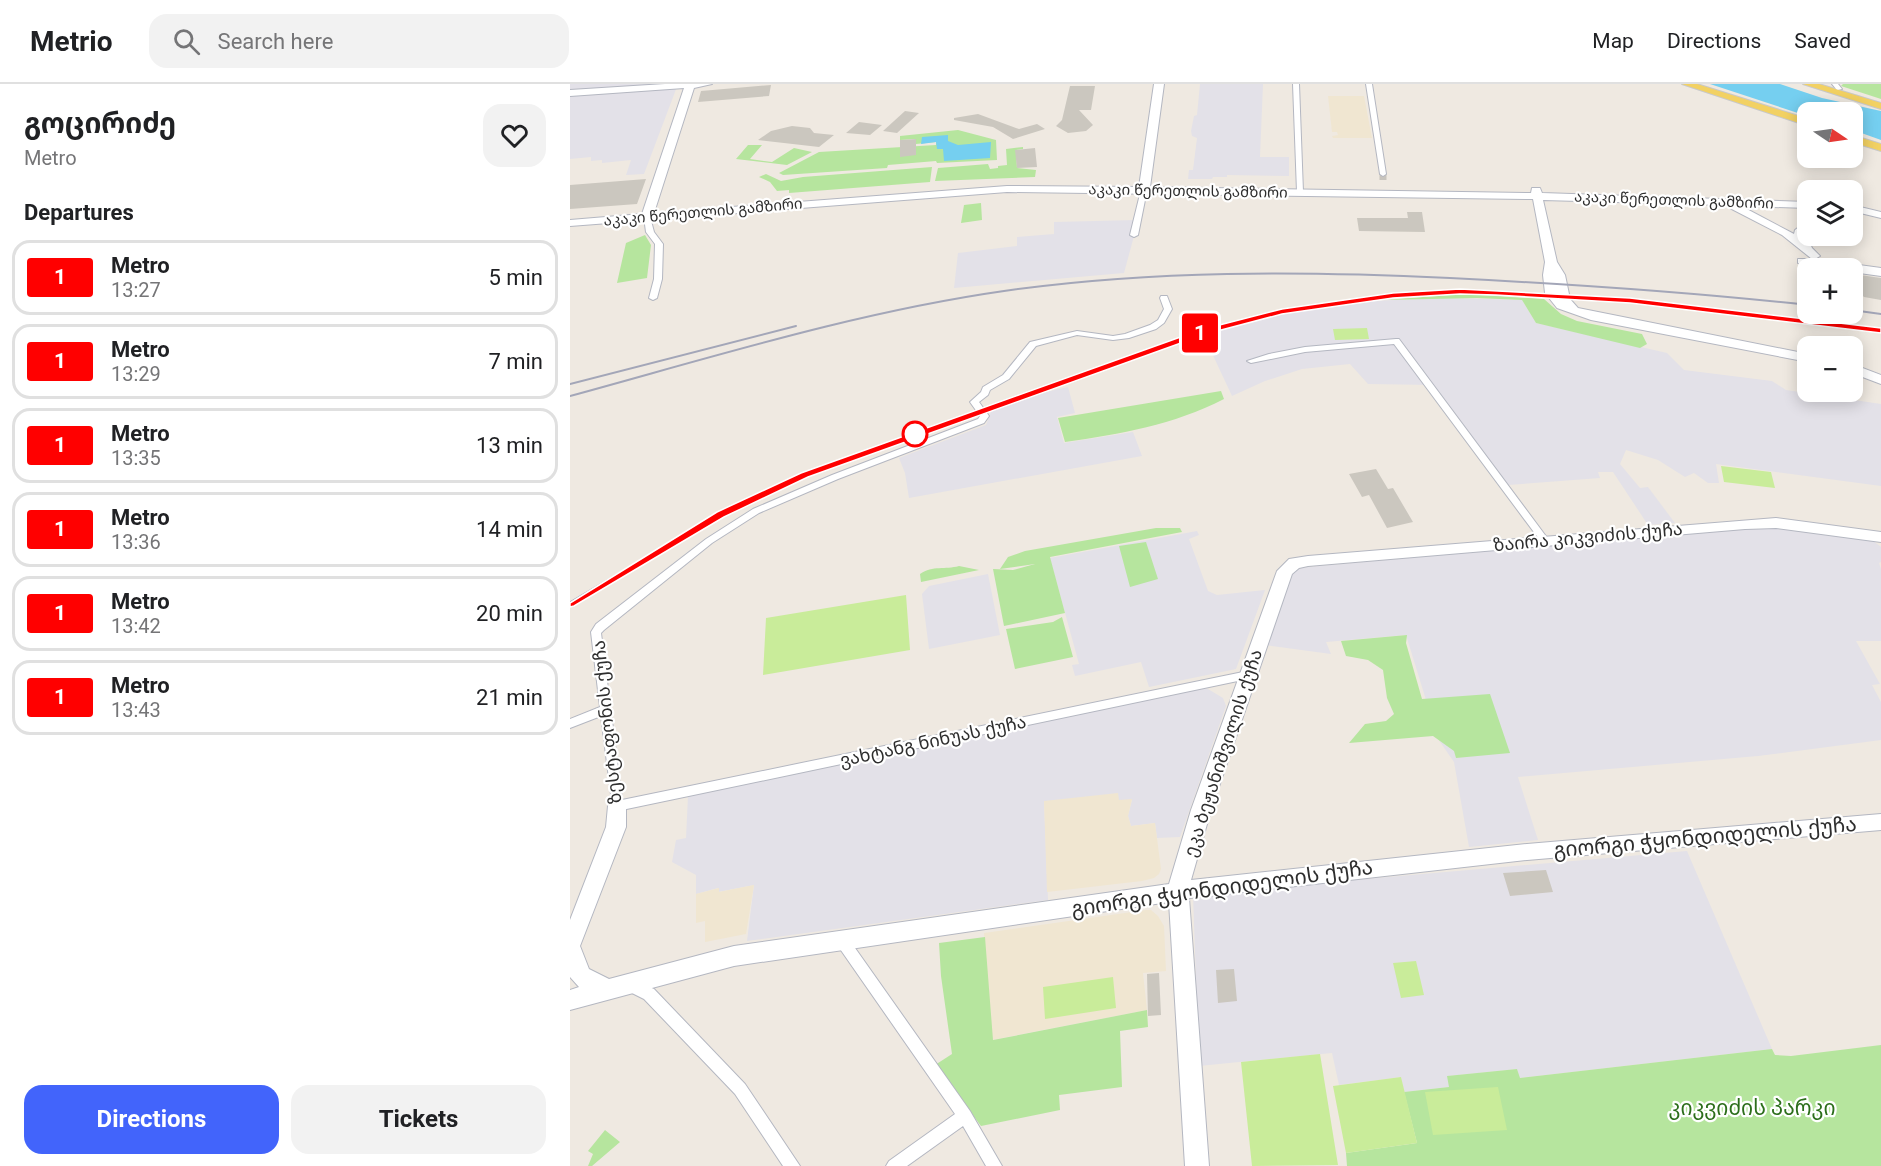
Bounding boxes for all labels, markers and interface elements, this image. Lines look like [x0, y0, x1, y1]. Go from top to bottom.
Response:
search box [149, 14, 569, 68]
text: Metrio [30, 25, 113, 58]
icon: search [170, 25, 203, 58]
text: Search here [218, 29, 333, 54]
text: Map [1592, 29, 1634, 53]
text: Directions [1667, 29, 1761, 53]
text: Saved [1794, 29, 1851, 53]
north arrow [1797, 102, 1863, 168]
map controls [1797, 102, 1863, 402]
button: heart [483, 104, 546, 167]
text: გოცირიძე [24, 107, 176, 140]
text: Metro [24, 146, 77, 170]
street label: აკაკი წერეთლის გამზირი [1088, 180, 1288, 202]
button: layers [1797, 180, 1863, 246]
street label: აკაკი წერეთლის გამზირი [1574, 188, 1774, 212]
street label: აკაკი წერეთლის გამზირი [603, 194, 803, 230]
text: Departures [24, 200, 134, 225]
text: Metro [111, 253, 170, 278]
button: + [1797, 258, 1863, 324]
text: 1 [54, 265, 66, 289]
text: 5 min [488, 265, 543, 290]
text: 13:27 [111, 278, 161, 302]
line badge: 1 [1180, 314, 1220, 352]
text: 1 [1194, 321, 1206, 345]
button: − [1797, 336, 1863, 402]
text: Metro [111, 337, 170, 362]
text: 1 [54, 349, 66, 373]
text: 7 min [488, 349, 543, 374]
text: 13:29 [111, 362, 161, 386]
text: Metro [111, 421, 170, 446]
unlabelled marker [902, 421, 928, 447]
text: 1 [54, 433, 66, 457]
text: 13 min [476, 433, 543, 458]
text: 13:35 [111, 446, 161, 470]
text: Metro [111, 505, 170, 530]
text: 1 [54, 517, 66, 541]
text: 14 min [476, 517, 543, 542]
street label: ზაირა კიკვიძის ქუჩა [1492, 518, 1684, 556]
text: 13:36 [111, 530, 161, 554]
text: Metro [111, 589, 170, 614]
text: 1 [54, 601, 66, 625]
text: 20 min [476, 601, 543, 626]
text: 13:42 [111, 614, 161, 638]
street label: ზესტაფონის ქუჩა [587, 639, 627, 805]
street label: ეკა ბეჟანიშვილის ქუჩა [1179, 646, 1267, 860]
text: Metro [111, 673, 170, 698]
text: 1 [54, 685, 66, 709]
text: 21 min [476, 685, 543, 710]
text: 13:43 [111, 698, 161, 722]
street label: ვახტანგ ნინუას ქუჩა [838, 710, 1028, 772]
street label: გიორგი ჭყონდიდელის ქუჩა [1552, 812, 1858, 863]
street label: გიორგი ჭყონდიდელის ქუჩა [1070, 855, 1375, 922]
button: Directions [24, 1085, 279, 1154]
button: Tickets [291, 1085, 546, 1154]
park label: კიკვიძის პარკი [1669, 1096, 1835, 1120]

